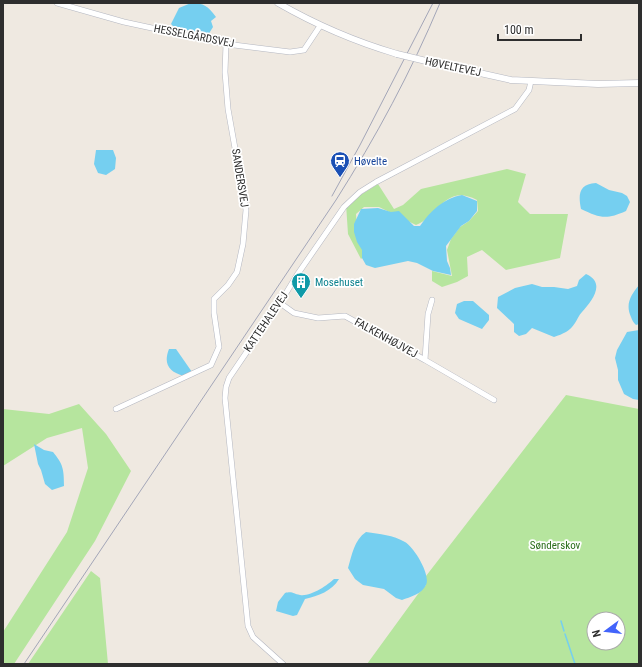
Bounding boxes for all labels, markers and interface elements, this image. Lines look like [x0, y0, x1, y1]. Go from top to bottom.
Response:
scale bar [498, 16, 581, 42]
street label: HESSELGÅRDSVEJ [153, 21, 236, 50]
text: 100 m [504, 23, 534, 37]
street label: HØVELTEVEJ [424, 55, 482, 79]
street label: SANDERSVEJ [229, 148, 251, 208]
station icon: Høvelte [329, 150, 351, 178]
place label: Høvelte [354, 155, 387, 168]
building icon: Mosehuset [290, 271, 312, 299]
place label: Mosehuset [315, 276, 363, 289]
street label: KATTEHALEVEJ [241, 290, 291, 354]
street label: FALKENHØJVEJ [352, 315, 420, 361]
park label: Sønderskov [530, 539, 581, 552]
north arrow [586, 611, 626, 651]
text: N [590, 628, 604, 638]

